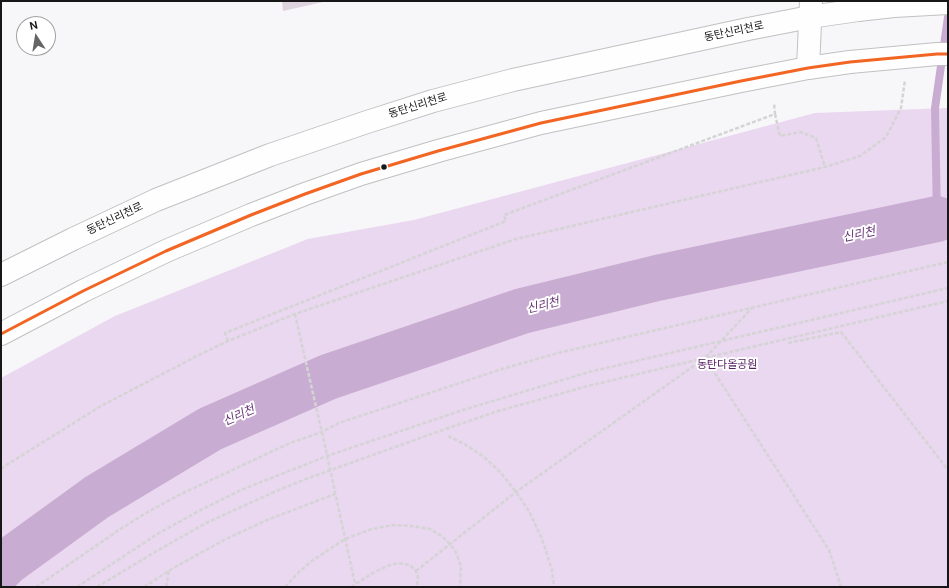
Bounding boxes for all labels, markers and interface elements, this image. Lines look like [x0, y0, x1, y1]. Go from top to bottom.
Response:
north arrow [16, 16, 56, 56]
text: N [28, 18, 39, 33]
street label: 동탄신리천로 [703, 19, 765, 45]
street label: 동탄신리천로 [387, 91, 449, 121]
unlabelled marker [379, 162, 389, 172]
street label: 동탄신리천로 [85, 200, 145, 238]
water label: 신리천 [841, 225, 877, 245]
water label: 신리천 [525, 295, 561, 317]
park label: 동탄다올공원 [697, 358, 757, 372]
water label: 신리천 [221, 403, 257, 429]

